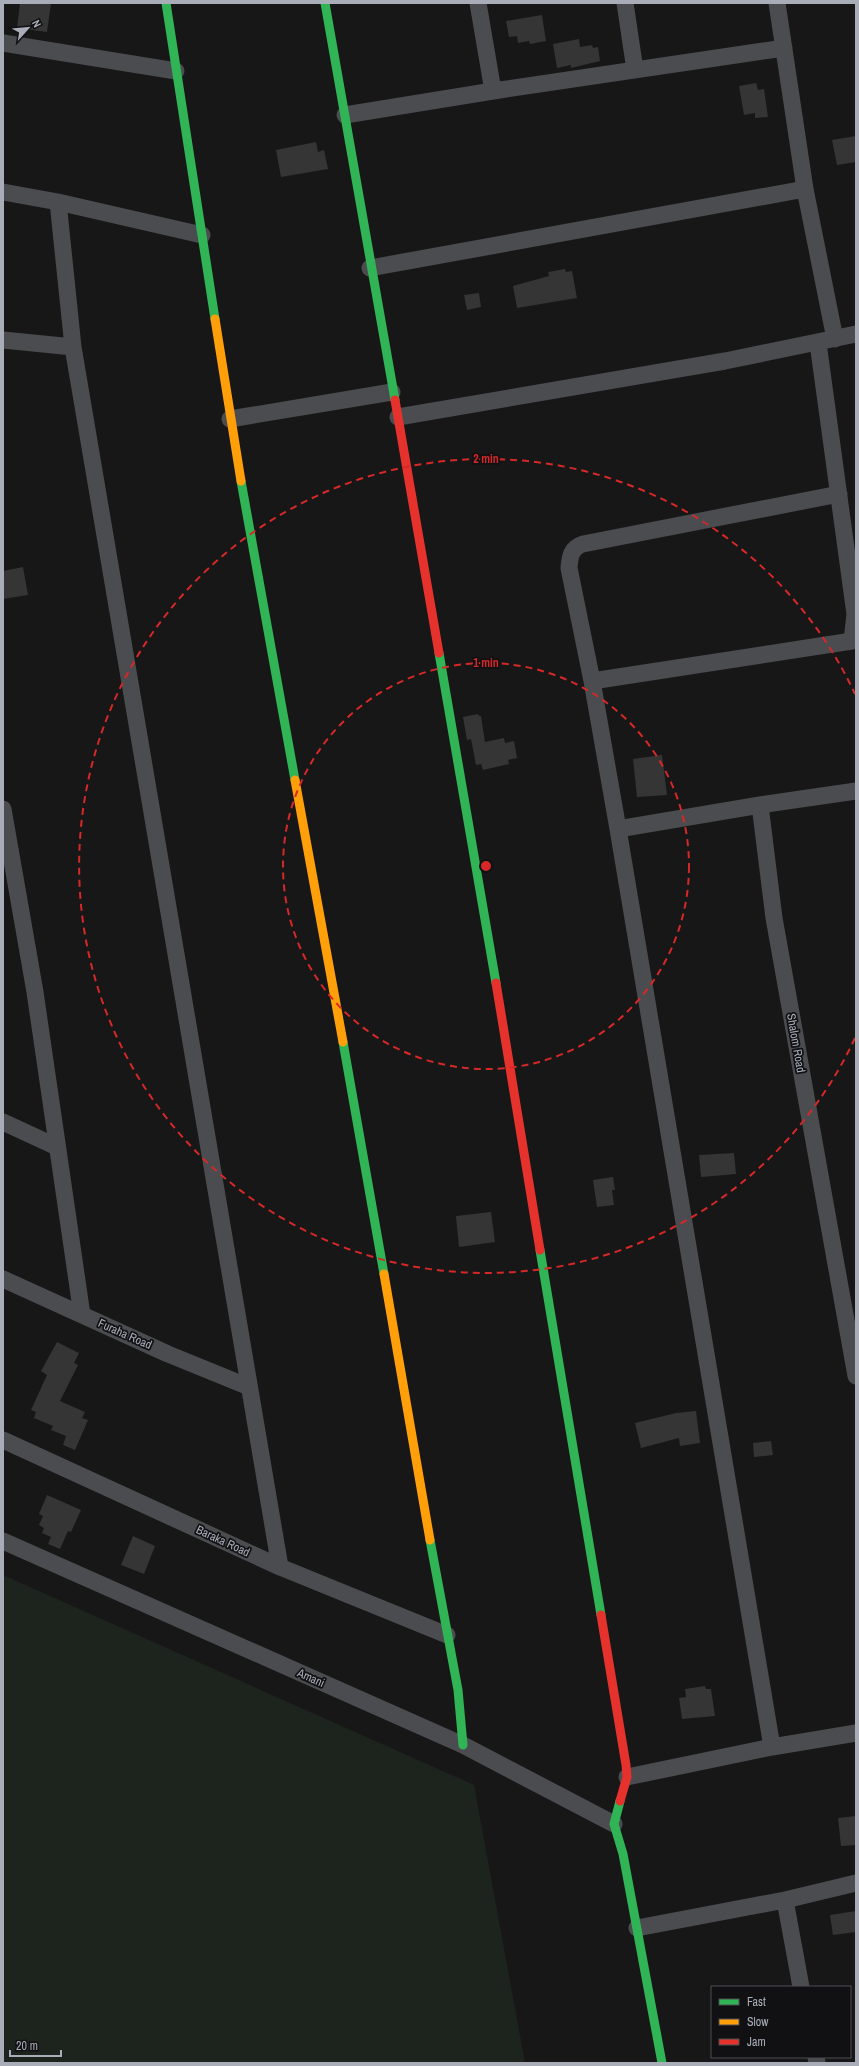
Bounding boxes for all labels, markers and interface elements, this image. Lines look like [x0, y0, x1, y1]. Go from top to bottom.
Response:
north arrow [8, 8, 48, 48]
text: N [29, 17, 45, 30]
text: 2 min [473, 451, 499, 467]
text: 1 min [473, 655, 499, 671]
centre of rings [479, 859, 493, 873]
street label: Shalom Road [783, 1012, 809, 1074]
street label: Furaha Road [96, 1315, 154, 1353]
street label: Baraka Road [194, 1522, 252, 1560]
street label: Amani [294, 1664, 327, 1691]
legend [711, 1986, 851, 2058]
text: Fast [747, 1994, 766, 2010]
text: Slow [747, 2014, 769, 2030]
scale bar [10, 2032, 61, 2058]
text: Jam [747, 2034, 766, 2050]
text: 20 m [16, 2038, 38, 2054]

